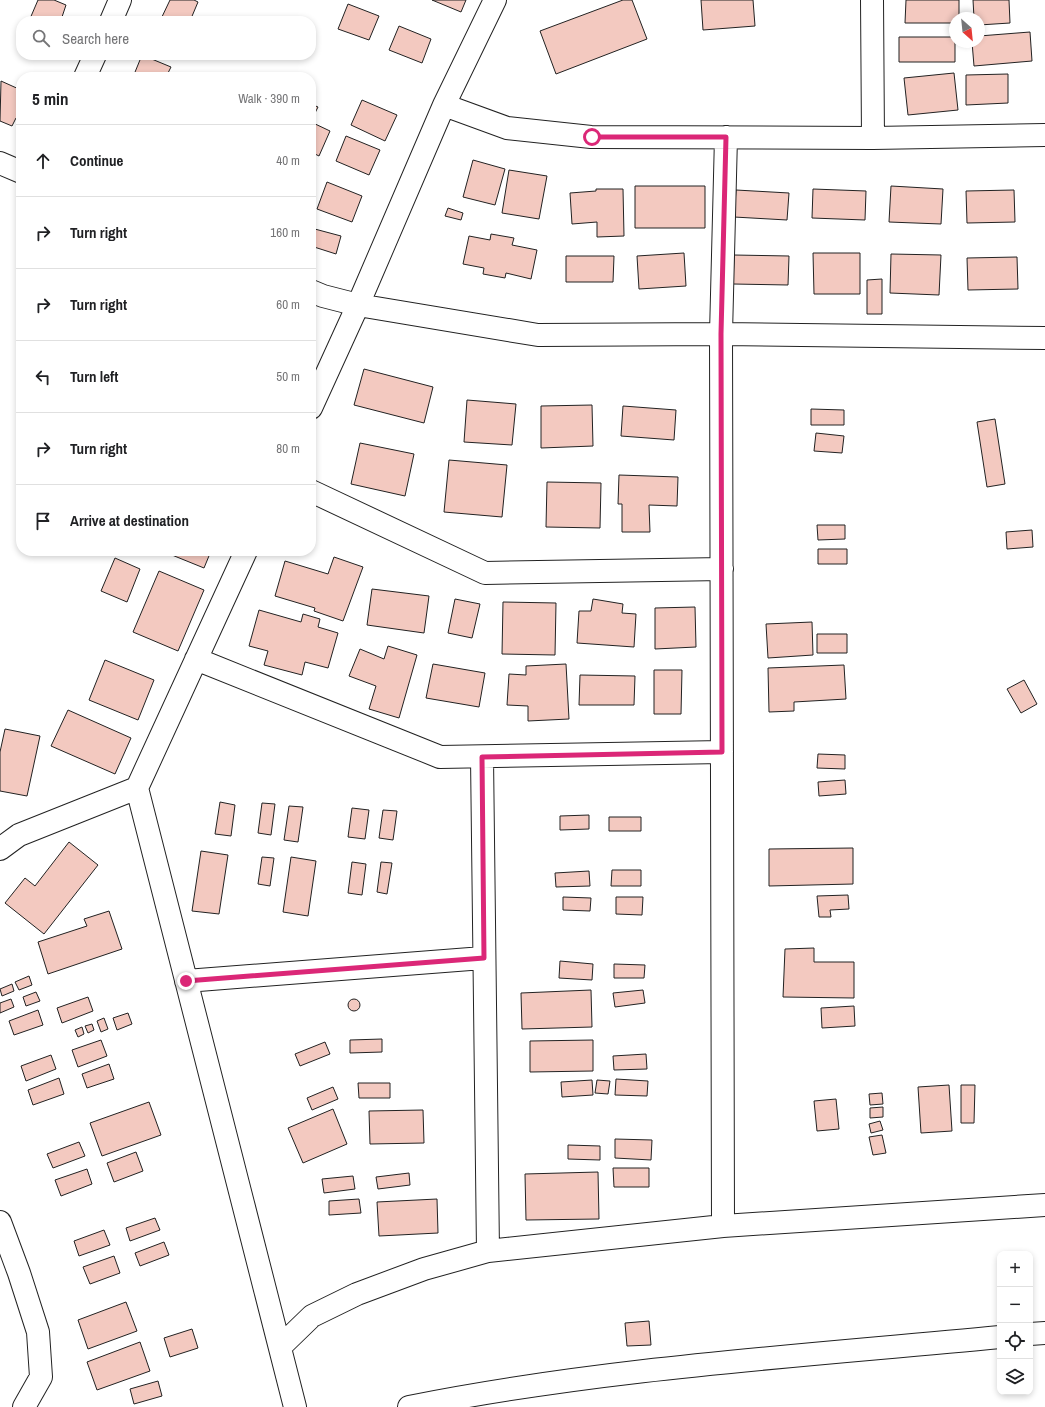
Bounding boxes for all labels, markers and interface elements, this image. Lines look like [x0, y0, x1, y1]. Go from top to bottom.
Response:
north arrow [949, 12, 985, 48]
search box [16, 16, 316, 60]
icon: search [30, 27, 52, 49]
text: Search here [62, 28, 129, 49]
text: 5 min [32, 87, 68, 110]
text: Walk · 390 m [238, 90, 300, 107]
route start [583, 128, 601, 146]
icon: ahead [32, 150, 54, 172]
text: Continue [70, 150, 123, 171]
text: 40 m [276, 152, 300, 169]
icon: right [32, 222, 54, 244]
text: Turn right [70, 222, 127, 243]
text: 160 m [270, 224, 300, 241]
icon: right [32, 294, 54, 316]
text: Turn right [70, 294, 127, 315]
text: 60 m [276, 296, 300, 313]
icon: left [32, 366, 54, 388]
text: Turn left [70, 366, 118, 387]
text: 50 m [276, 368, 300, 385]
icon: right [32, 438, 54, 460]
text: Turn right [70, 438, 127, 459]
text: 80 m [276, 440, 300, 457]
icon: arrive [32, 510, 54, 532]
text: Arrive at destination [70, 510, 189, 531]
route end [177, 972, 195, 990]
map controls [997, 1251, 1033, 1395]
button: + [997, 1251, 1033, 1287]
button: − [997, 1287, 1033, 1323]
button: locate [997, 1323, 1033, 1359]
button: layers [997, 1359, 1033, 1395]

